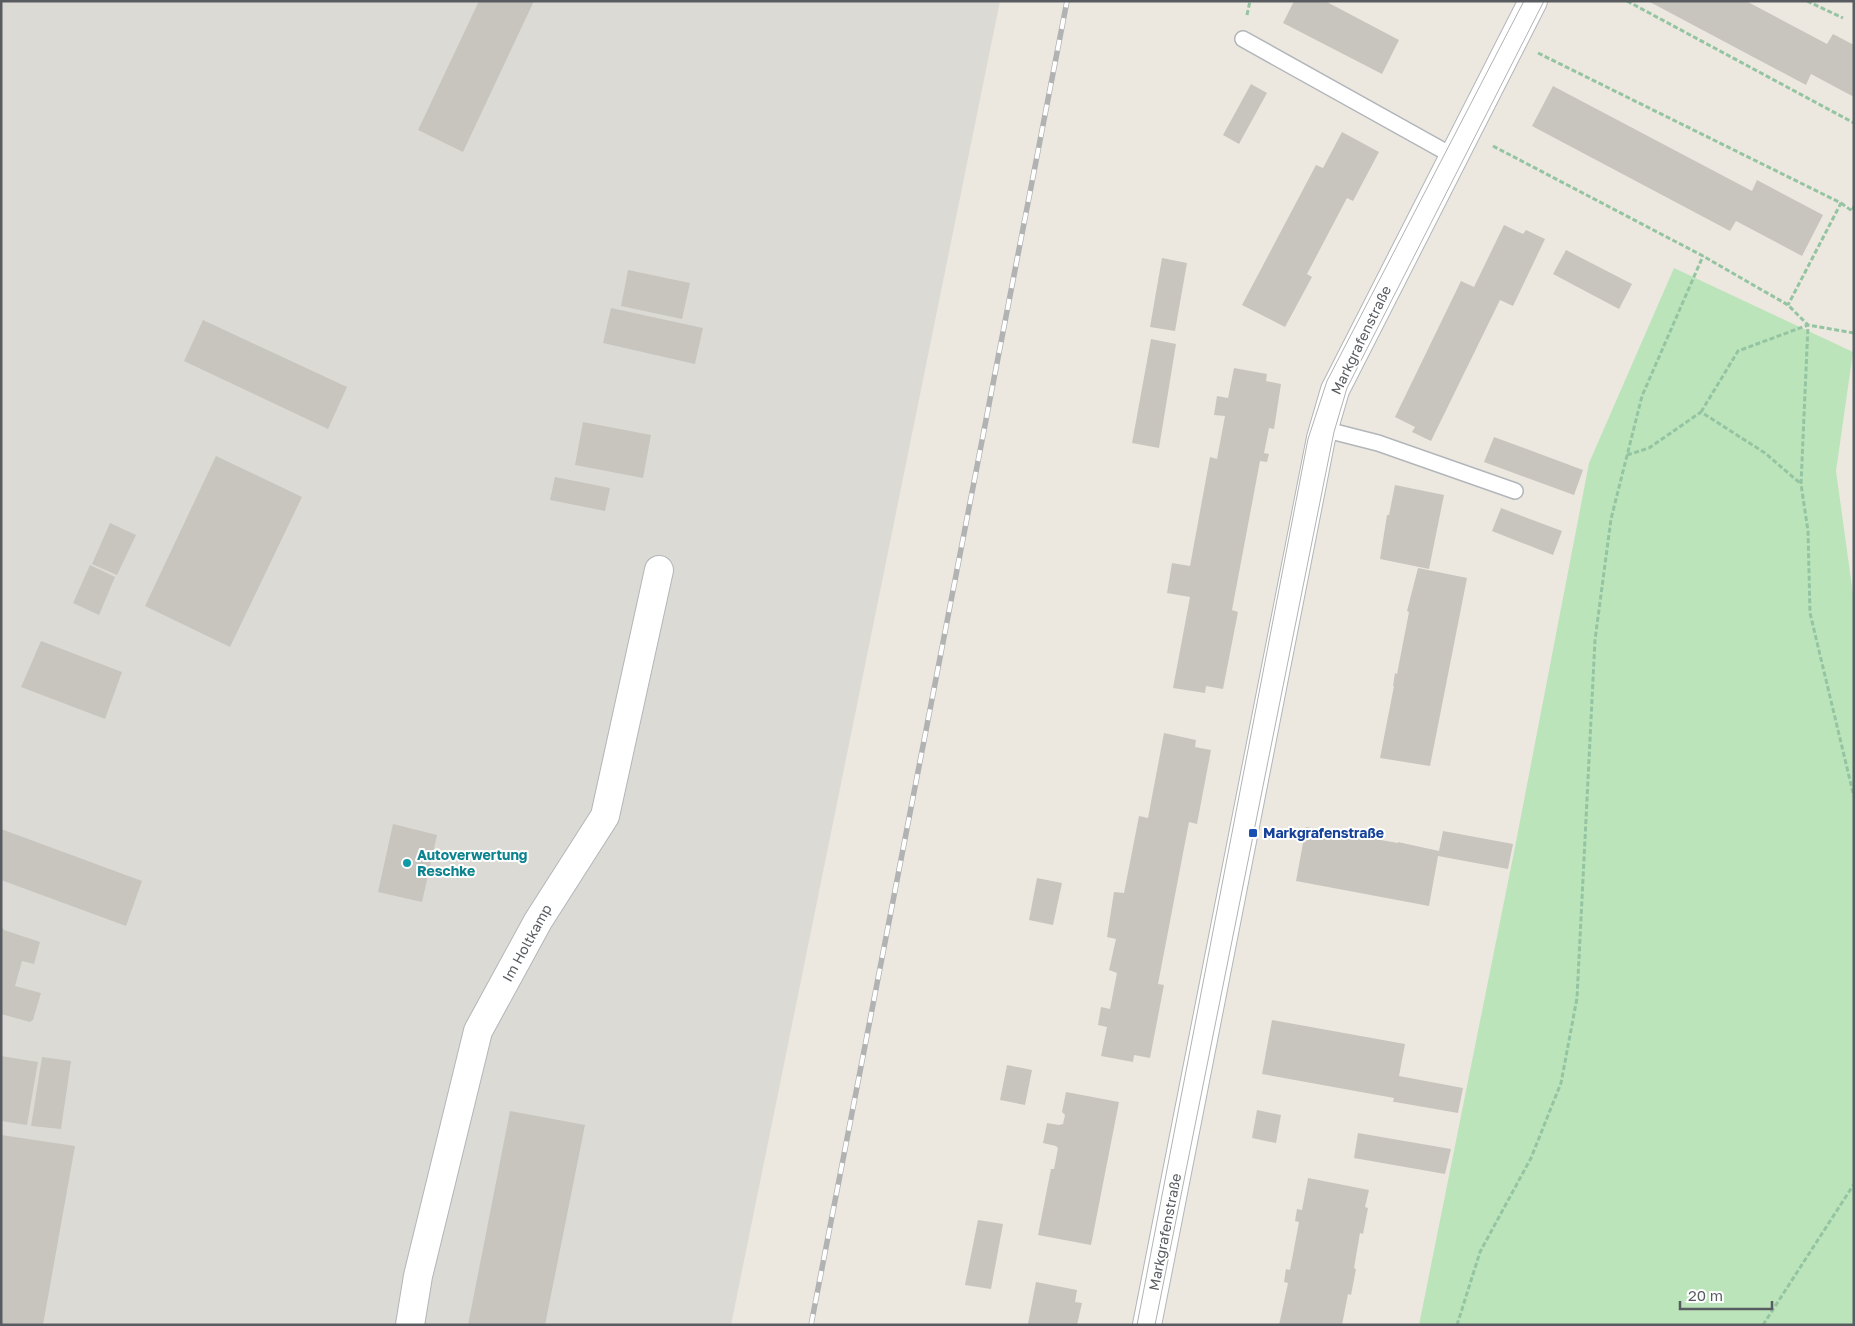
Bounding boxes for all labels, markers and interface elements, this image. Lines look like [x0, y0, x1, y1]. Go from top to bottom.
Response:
street label: Markgrafenstraße [1327, 283, 1394, 397]
place label: Markgrafenstraße [1263, 824, 1384, 841]
marker: Markgrafenstraße [1247, 827, 1259, 839]
place label: Autoverwertung Reschke [417, 846, 527, 879]
marker: Autoverwertung Reschke [401, 857, 413, 869]
street label: Im Holtkamp [498, 901, 555, 984]
street label: Markgrafenstraße [1145, 1172, 1184, 1292]
scale bar [1680, 1278, 1772, 1310]
text: 20 m [1688, 1286, 1723, 1304]

